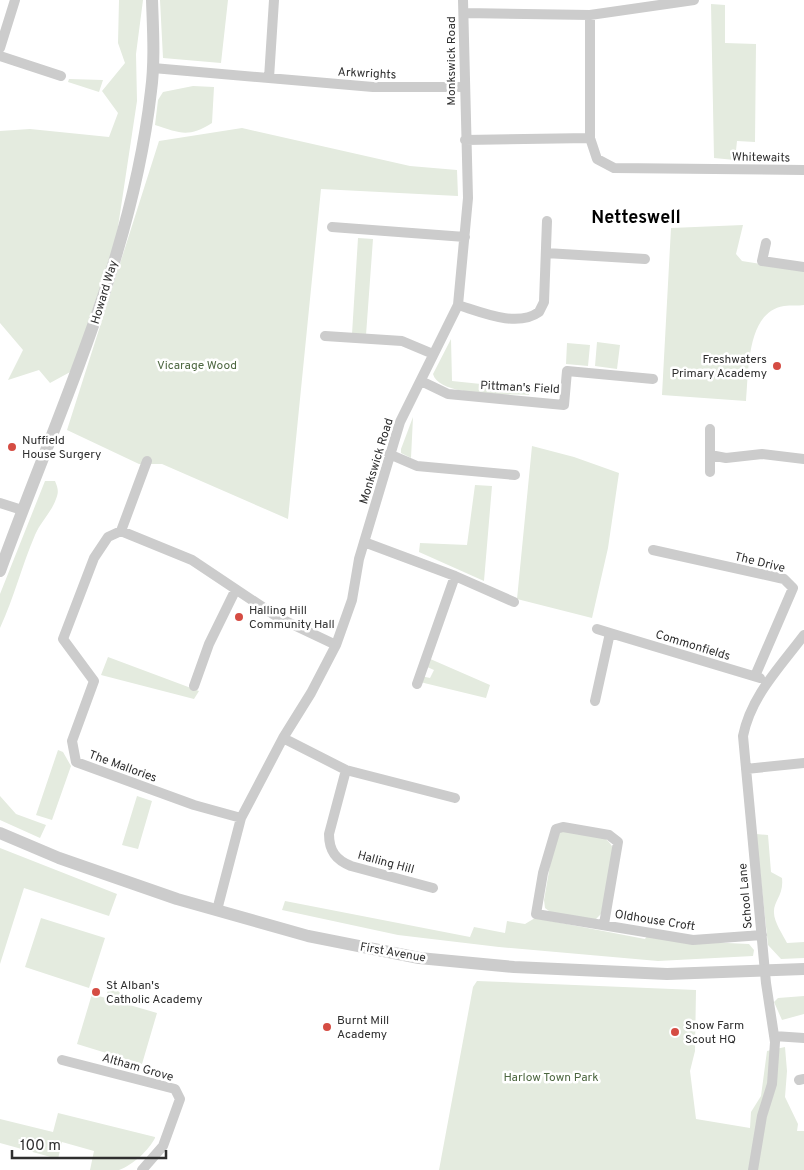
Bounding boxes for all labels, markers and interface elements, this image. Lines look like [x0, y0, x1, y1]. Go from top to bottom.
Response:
street label: Monkswick Road [444, 16, 460, 106]
street label: Arkwrights [337, 64, 397, 84]
street label: Whitewaits [732, 149, 790, 167]
district label: Netteswell [591, 207, 681, 230]
street label: Howard Way [88, 258, 122, 326]
place label: Freshwaters Primary Academy [671, 352, 767, 382]
park label: Vicarage Wood [157, 358, 237, 374]
marker: Freshwaters Primary Academy [771, 360, 783, 372]
street label: Pittman's Field [480, 378, 560, 398]
street label: Monkswick Road [356, 416, 398, 506]
place label: Nuffield House Surgery [22, 433, 101, 463]
marker: Nuffield House Surgery [6, 441, 18, 453]
street label: The Drive [733, 549, 787, 577]
place label: Halling Hill Community Hall [249, 603, 335, 633]
marker: Halling Hill Community Hall [233, 611, 245, 623]
street label: Commonfields [653, 627, 732, 665]
street label: The Mallories [86, 747, 159, 787]
street label: Halling Hill [356, 848, 416, 878]
street label: School Lane [735, 862, 757, 930]
street label: Oldhouse Croft [614, 907, 696, 935]
street label: First Avenue [359, 939, 427, 967]
place label: St Alban's Catholic Academy [106, 978, 203, 1008]
marker: St Alban's Catholic Academy [90, 986, 102, 998]
place label: Burnt Mill Academy [337, 1013, 389, 1043]
place label: Snow Farm Scout HQ [685, 1018, 744, 1048]
marker: Burnt Mill Academy [321, 1021, 333, 1033]
marker: Snow Farm Scout HQ [669, 1026, 681, 1038]
street label: Altham Grove [100, 1050, 175, 1086]
park label: Harlow Town Park [503, 1070, 599, 1086]
scale bar [12, 1128, 166, 1160]
text: 100 m [20, 1137, 61, 1156]

